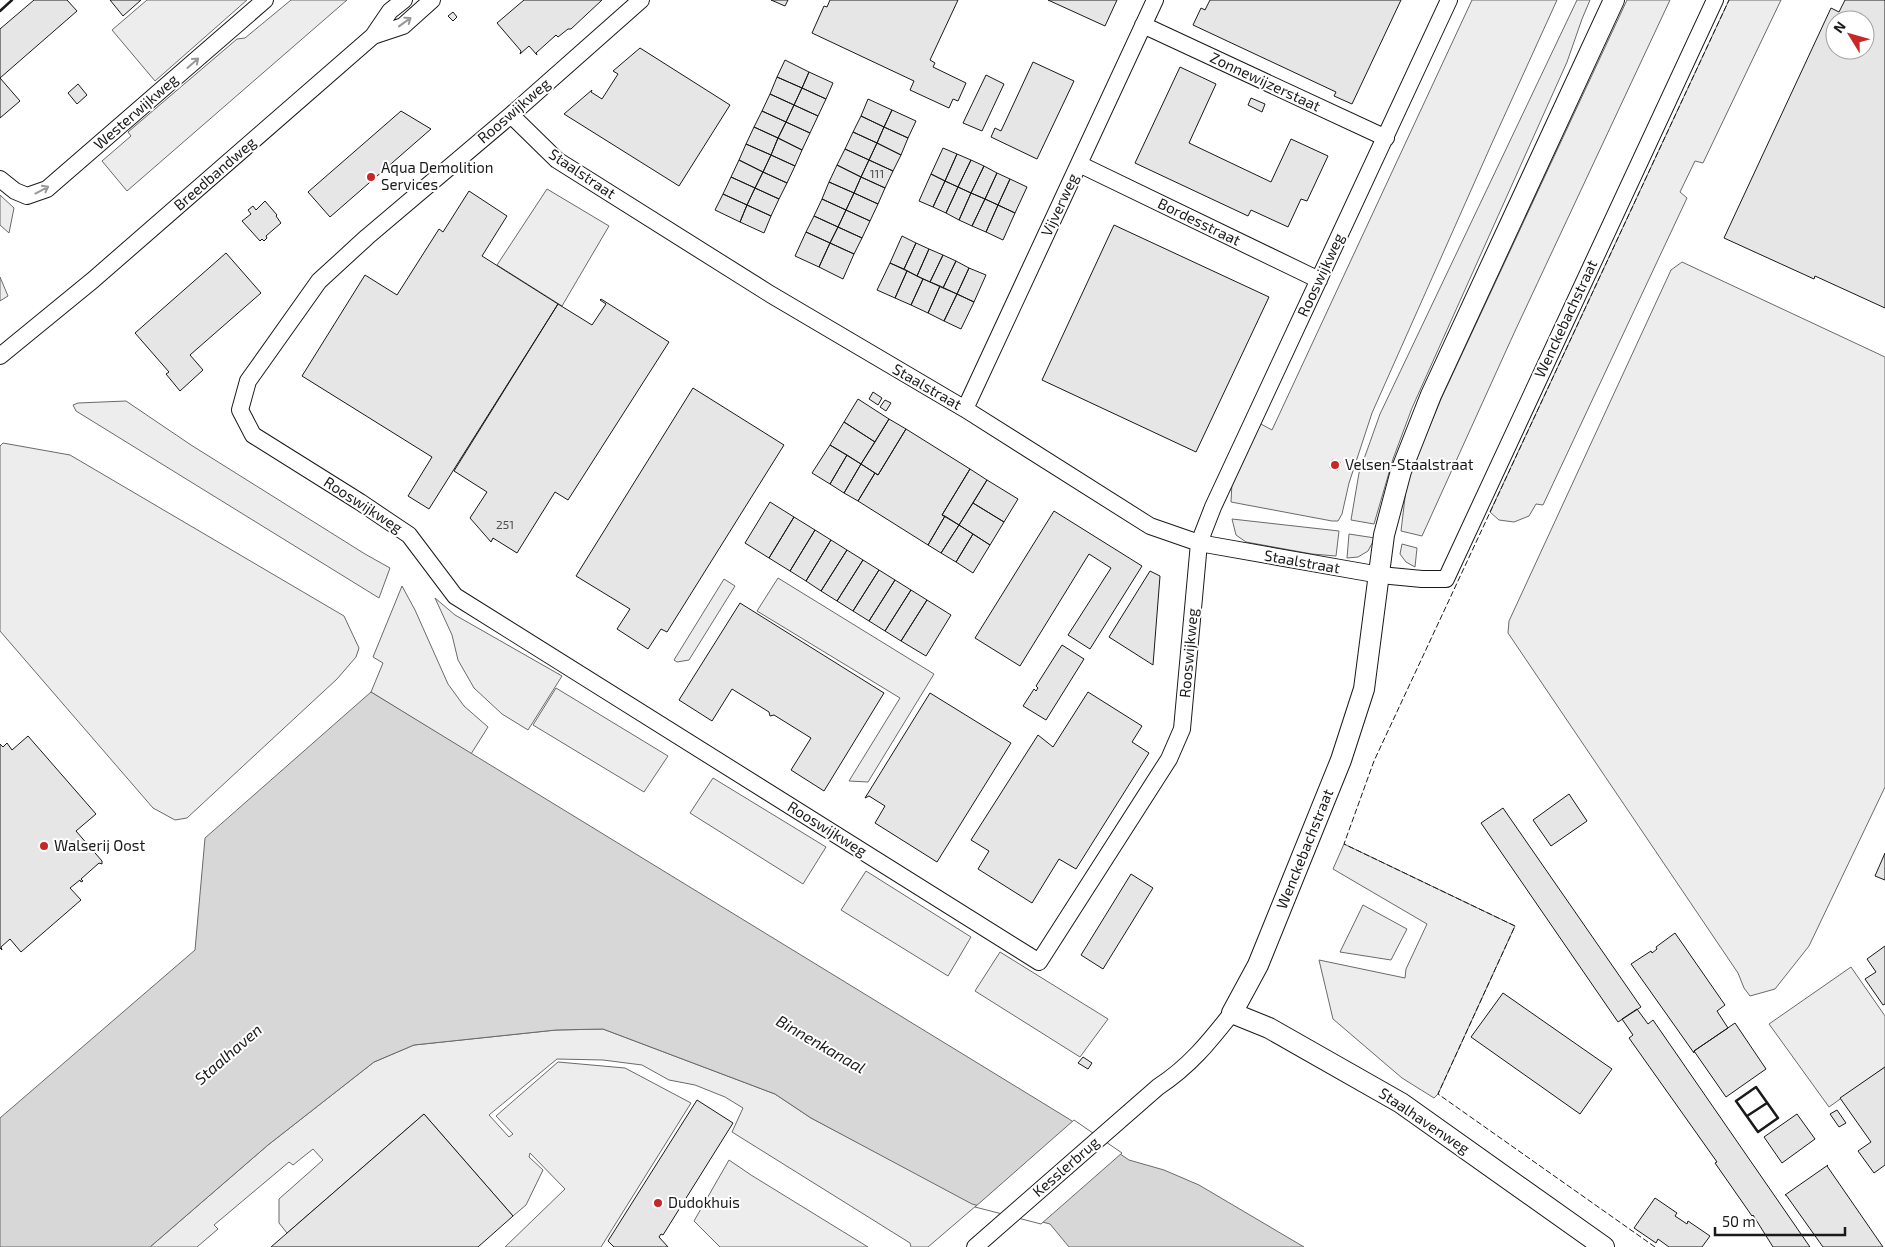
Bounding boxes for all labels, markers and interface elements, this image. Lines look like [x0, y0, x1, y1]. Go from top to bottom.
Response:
north arrow [1825, 10, 1875, 60]
one-way arrow [398, 17, 412, 27]
text: N [1829, 18, 1849, 36]
street label: Zonnewijzerstaat [1207, 48, 1324, 116]
one-way arrow [186, 58, 199, 69]
street label: Westerwijkweg [90, 69, 182, 153]
street label: Rooswijkweg [473, 73, 554, 147]
street label: Breedbandweg [170, 132, 259, 214]
street label: Staalstraat [546, 144, 620, 202]
place label: Aqua Demolition Services [381, 158, 494, 193]
house number: 111 [870, 166, 884, 180]
street label: Vijverweg [1037, 170, 1083, 239]
marker: Aqua Demolition Services [365, 171, 377, 183]
one-way arrow [34, 185, 49, 194]
street label: Bordesstraat [1155, 193, 1244, 249]
street label: Rooswijkweg [1293, 229, 1348, 320]
street label: Wenckebachstraat [1530, 257, 1600, 380]
street label: Staalstraat [890, 359, 965, 413]
place label: Velsen-Staalstraat [1345, 455, 1474, 473]
marker: Velsen-Staalstraat [1329, 459, 1341, 471]
street label: Rooswijkweg [320, 472, 407, 537]
house number: 251 [496, 517, 514, 531]
street label: Staalstraat [1263, 546, 1342, 577]
street label: Rooswijkweg [1175, 607, 1202, 699]
street label: Wenckebachstraat [1272, 786, 1336, 911]
street label: Rooswijkweg [784, 797, 871, 861]
place label: Walserij Oost [54, 836, 145, 855]
marker: Walserij Oost [38, 840, 50, 852]
water label: Binnenkanaal [773, 1010, 869, 1077]
water label: Staalhaven [190, 1019, 265, 1088]
street label: Staalhavenweg [1376, 1083, 1474, 1157]
street label: Kesslerbrug [1029, 1132, 1103, 1200]
place label: Dudokhuis [668, 1193, 740, 1211]
marker: Dudokhuis [652, 1197, 664, 1209]
scale bar [1715, 1204, 1845, 1236]
text: 50 m [1722, 1212, 1756, 1230]

